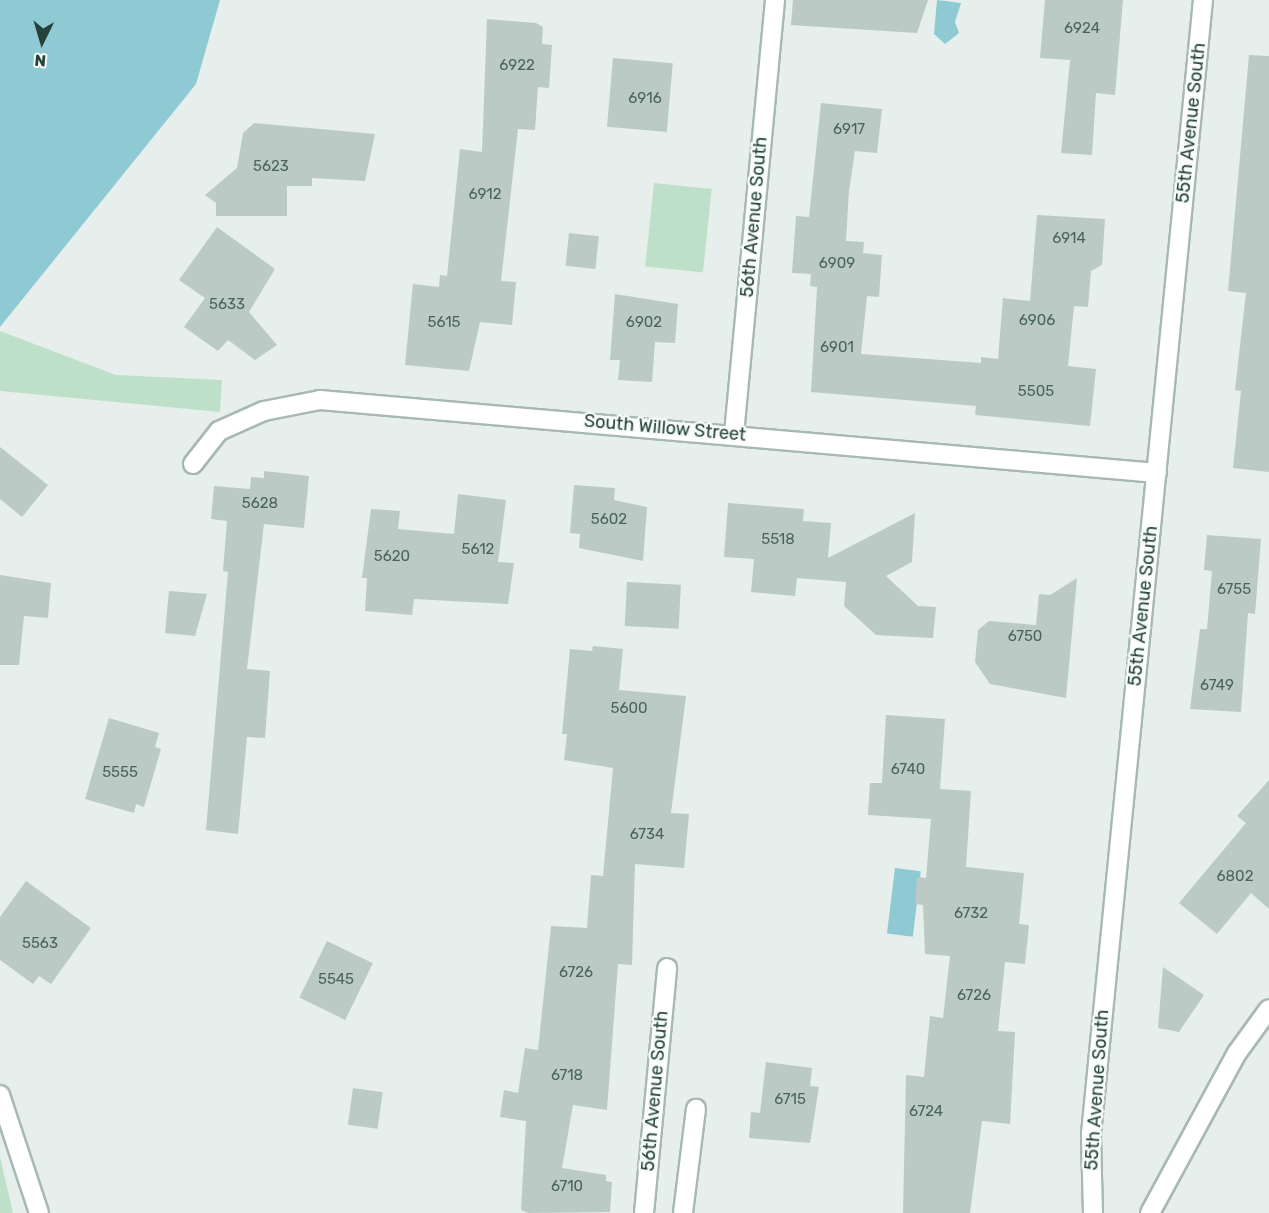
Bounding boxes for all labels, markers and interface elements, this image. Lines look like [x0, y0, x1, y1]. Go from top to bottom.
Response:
north arrow [12, 12, 72, 72]
house number: 6924 [1064, 20, 1100, 38]
street label: 55th Avenue South [1172, 42, 1210, 204]
text: N [34, 50, 47, 70]
house number: 6922 [499, 57, 535, 75]
house number: 6916 [628, 90, 662, 108]
house number: 6917 [833, 121, 865, 139]
street label: 56th Avenue South [736, 135, 772, 299]
house number: 5623 [253, 158, 289, 176]
house number: 6912 [468, 186, 502, 204]
house number: 6914 [1052, 230, 1086, 248]
house number: 6909 [819, 255, 855, 273]
house number: 5633 [209, 296, 245, 314]
house number: 6906 [1019, 312, 1055, 330]
house number: 5615 [428, 314, 460, 332]
house number: 6902 [626, 314, 662, 332]
house number: 6901 [820, 339, 854, 357]
house number: 5505 [1018, 383, 1054, 401]
street label: South Willow Street [583, 410, 747, 446]
house number: 5628 [242, 495, 278, 513]
house number: 5602 [591, 511, 627, 529]
street label: 55th Avenue South [1124, 525, 1162, 687]
house number: 5518 [761, 531, 795, 549]
house number: 5612 [462, 541, 494, 559]
house number: 5620 [374, 548, 410, 566]
house number: 6755 [1217, 581, 1251, 599]
house number: 6750 [1008, 628, 1042, 646]
house number: 6749 [1200, 677, 1234, 695]
house number: 5600 [610, 700, 648, 718]
house number: 6740 [891, 761, 925, 779]
house number: 5555 [102, 764, 138, 782]
house number: 6734 [630, 826, 664, 844]
house number: 6802 [1217, 868, 1253, 886]
house number: 6732 [954, 905, 988, 923]
house number: 5563 [22, 935, 58, 953]
house number: 6726 [559, 964, 593, 982]
house number: 5545 [318, 971, 354, 989]
house number: 6726 [957, 987, 991, 1005]
street label: 56th Avenue South [637, 1009, 673, 1173]
street label: 55th Avenue South [1081, 1009, 1113, 1171]
house number: 6718 [551, 1067, 583, 1085]
house number: 6715 [774, 1091, 806, 1109]
house number: 6724 [909, 1103, 943, 1121]
house number: 6710 [551, 1178, 583, 1196]

